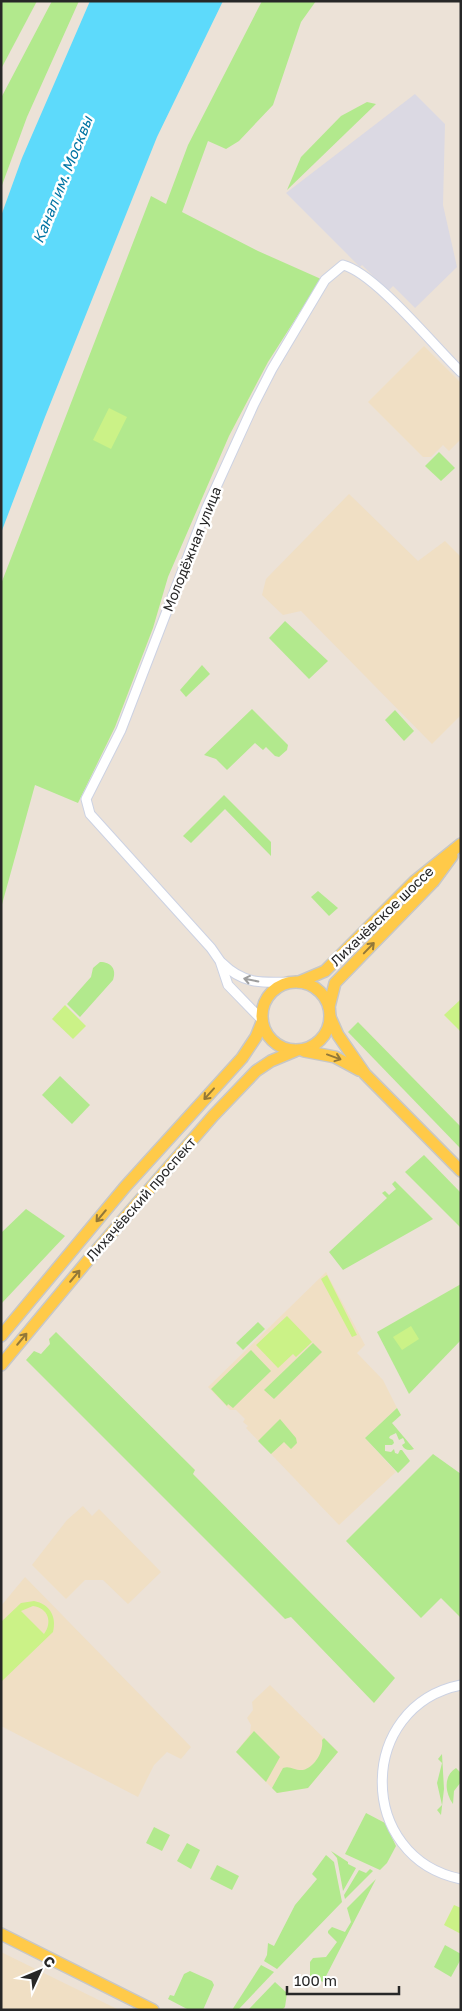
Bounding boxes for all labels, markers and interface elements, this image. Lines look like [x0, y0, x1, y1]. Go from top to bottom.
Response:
water label: Канал им. Москвы [28, 113, 96, 246]
street label: Молодёжная улица [159, 484, 224, 614]
street label: Лихачёвское шоссе [327, 862, 437, 969]
one-way arrow [363, 942, 375, 954]
one-way arrow [244, 975, 260, 984]
one-way arrow [326, 1053, 341, 1062]
one-way arrow [203, 1087, 215, 1100]
street label: Лихачёвский проспект [82, 1133, 199, 1264]
one-way arrow [96, 1209, 107, 1222]
one-way arrow [69, 1270, 80, 1283]
one-way arrow [17, 1333, 28, 1346]
north arrow [15, 1946, 65, 1996]
text: С [40, 1952, 59, 1971]
scale bar [287, 1964, 400, 1996]
text: 100 m [294, 1971, 337, 1989]

